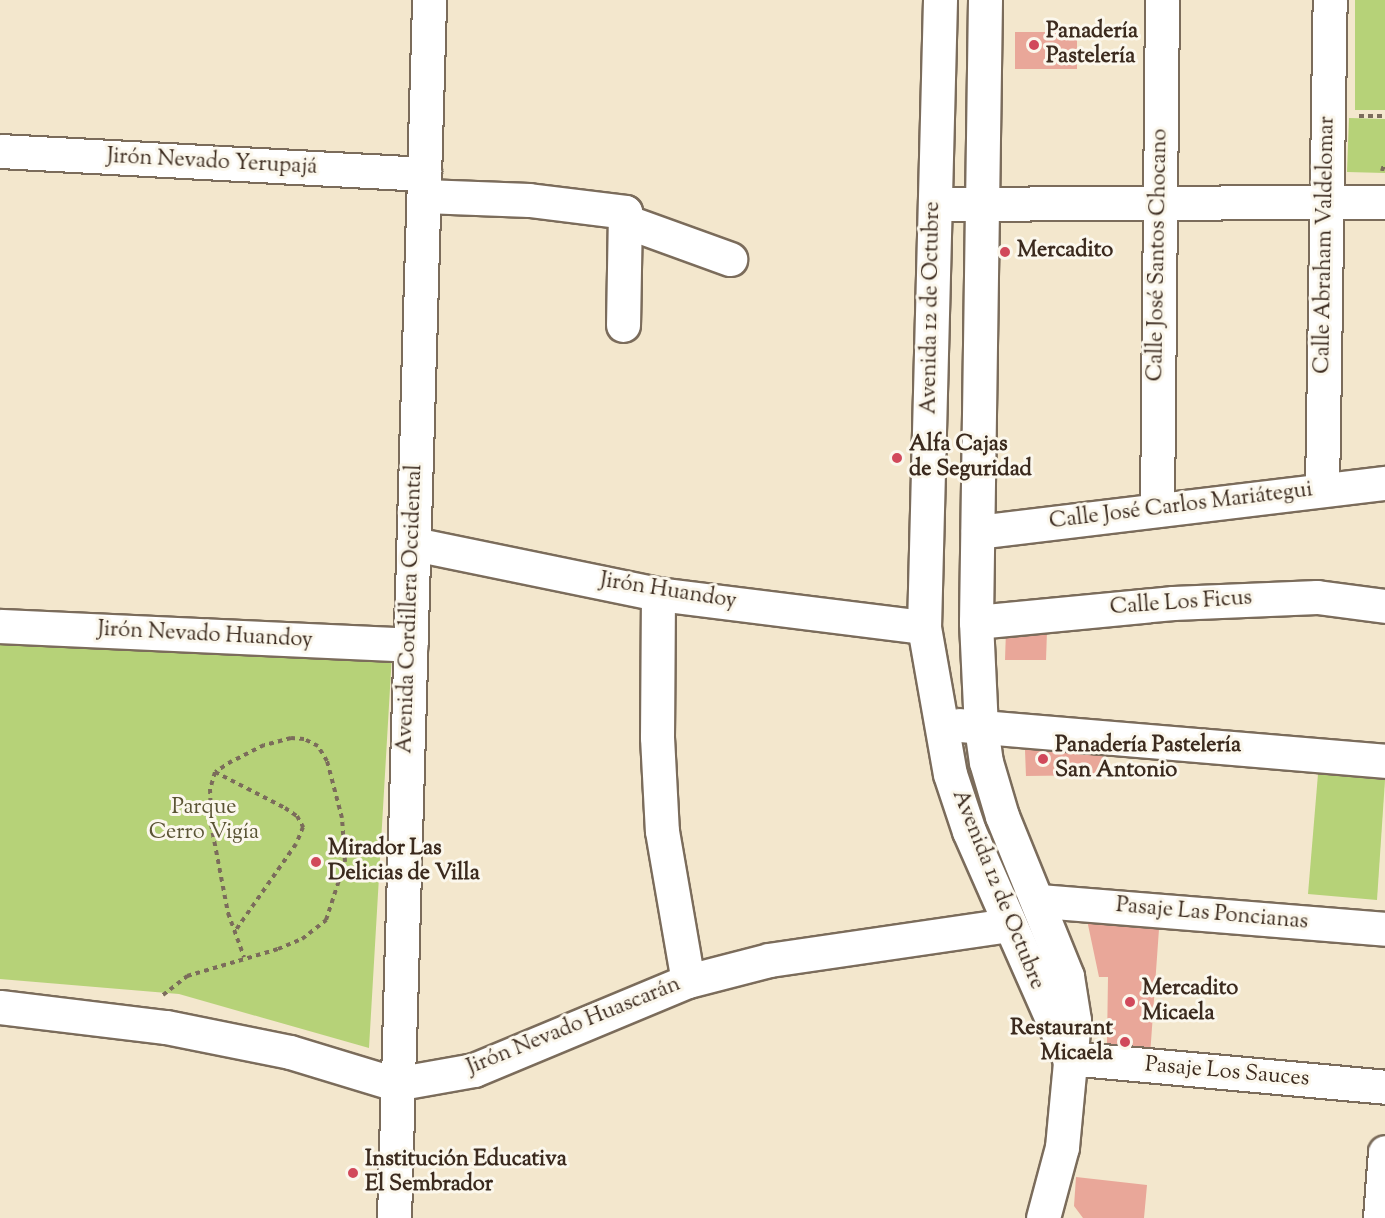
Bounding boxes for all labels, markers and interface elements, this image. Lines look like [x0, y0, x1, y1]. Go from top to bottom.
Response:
place label: Panadería Pastelería [1046, 19, 1138, 70]
marker: Panadería Pastelería [1027, 38, 1041, 52]
street label: Calle Abraham Valdelomar [1311, 116, 1341, 374]
street label: Calle José Santos Chocano [1144, 128, 1174, 382]
street label: Jirón Nevado Yerupajá [106, 144, 318, 182]
street label: Avenida 12 de Octubre [917, 201, 947, 415]
place label: Mercadito [1017, 239, 1113, 265]
marker: Mercadito [998, 245, 1012, 259]
place label: Alfa Cajas de Seguridad [909, 432, 1032, 484]
marker: Alfa Cajas de Seguridad [890, 451, 904, 465]
street label: Avenida Cordillera Occidental [393, 464, 429, 754]
street label: Calle José Carlos Mariátegui [1048, 478, 1314, 536]
street label: Jirón Huandoy [598, 568, 738, 616]
street label: Calle Los Ficus [1109, 586, 1253, 622]
street label: Jirón Nevado Huandoy [97, 617, 313, 655]
place label: Panadería Pastelería San Antonio [1055, 733, 1241, 784]
marker: Panadería Pastelería San Antonio [1036, 752, 1050, 766]
street label: Avenida 12 de Octubre [945, 786, 1049, 994]
park label: Parque Cerro Vigía [149, 795, 259, 846]
place label: Mirador Las Delicias de Villa [328, 836, 480, 888]
marker: Mirador Las Delicias de Villa [309, 855, 323, 869]
street label: Pasaje Las Poncianas [1115, 893, 1309, 937]
street label: Jirón Nevado Huascarán [463, 972, 685, 1082]
place label: Mercadito Micaela [1142, 976, 1238, 1028]
marker: Mercadito Micaela [1123, 995, 1137, 1009]
place label: Restaurant Micaela [1010, 1016, 1113, 1068]
marker: Restaurant Micaela [1118, 1035, 1132, 1049]
street label: Pasaje Los Sauces [1144, 1053, 1310, 1093]
place label: Institución Educativa El Sembrador [365, 1147, 567, 1198]
marker: Institución Educativa El Sembrador [346, 1166, 360, 1180]

